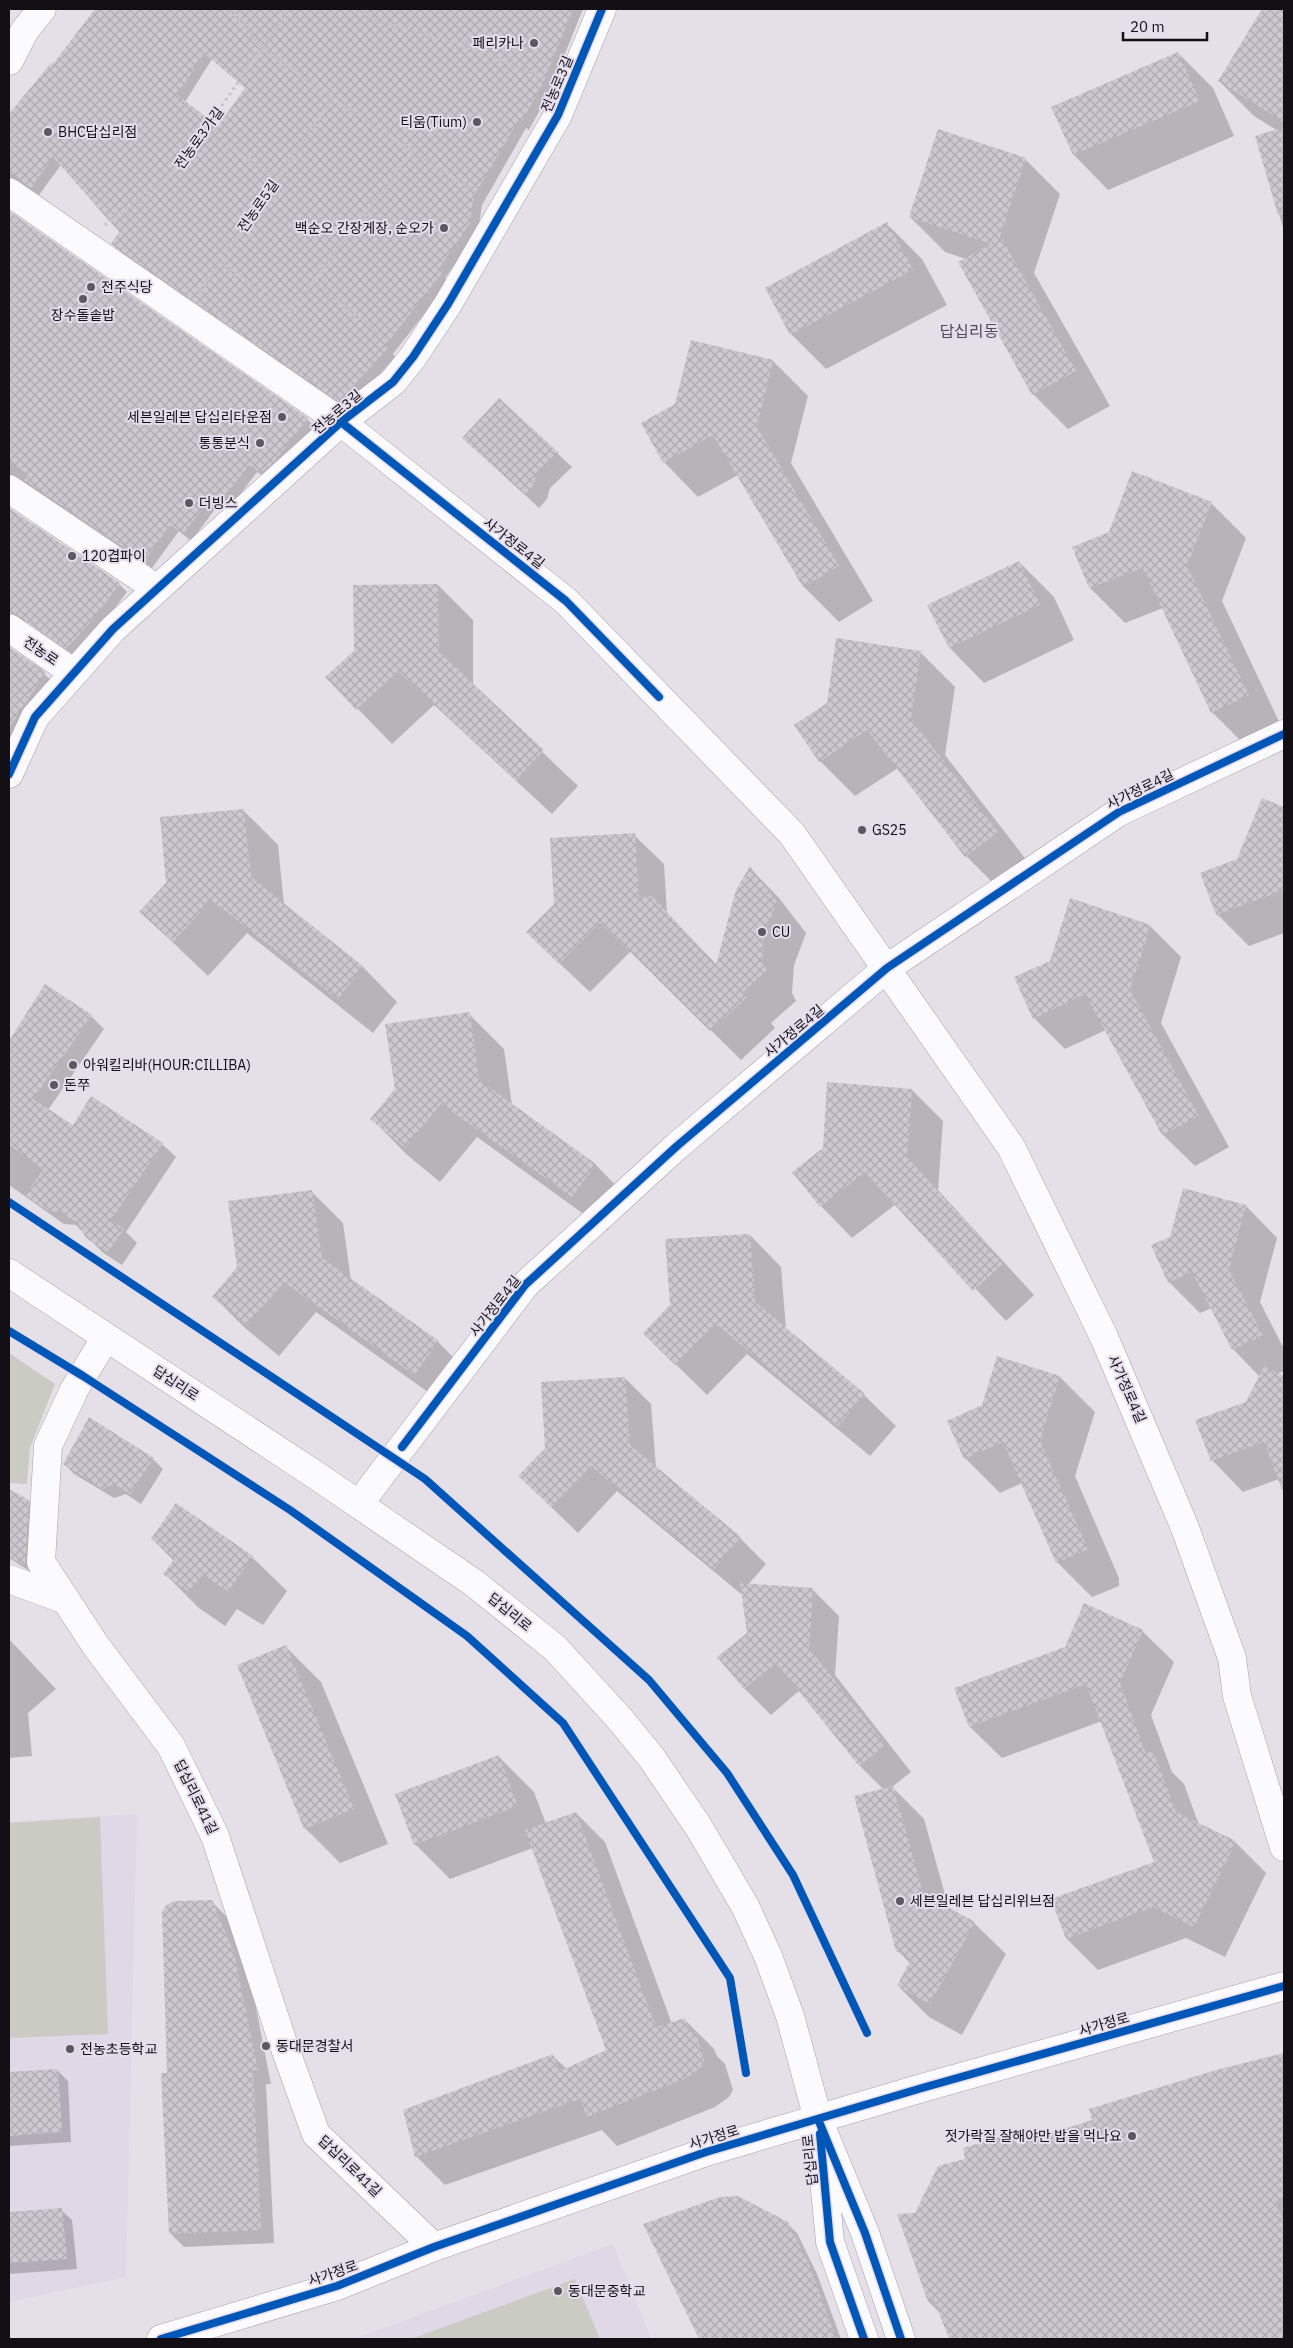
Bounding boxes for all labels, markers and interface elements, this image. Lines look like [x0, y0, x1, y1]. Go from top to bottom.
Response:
scale bar [1123, 10, 1207, 42]
text: 20 m [1130, 17, 1165, 36]
place label: 페리카나 [472, 34, 524, 52]
marker: 페리카나 [528, 37, 540, 49]
street label: 전농로3길 [537, 53, 577, 115]
street label: 전농로3가길 [170, 103, 228, 173]
place label: 티움(Tium) [400, 113, 467, 131]
marker: 티움(Tium) [471, 116, 483, 128]
place label: BHC답십리점 [58, 123, 137, 141]
marker: BHC답십리점 [42, 126, 54, 138]
street label: 전농로5길 [233, 176, 283, 236]
place label: 백순오 간장게장, 순오가 [295, 219, 434, 237]
marker: 백순오 간장게장, 순오가 [438, 222, 450, 234]
place label: 전주식당 [101, 278, 153, 296]
marker: 전주식당 [85, 281, 97, 293]
marker: 장수돌솥밥 [77, 293, 89, 305]
place label: 장수돌솥밥 [51, 306, 115, 324]
district label: 답십리동 [940, 321, 999, 341]
street label: 전농로3길 [308, 386, 366, 438]
place label: 세븐일레븐 답십리타운점 [127, 408, 272, 426]
marker: 세븐일레븐 답십리타운점 [276, 411, 288, 423]
place label: 통통분식 [198, 434, 250, 452]
marker: 통통분식 [254, 437, 266, 449]
place label: 더빙스 [199, 494, 238, 512]
marker: 더빙스 [183, 497, 195, 509]
street label: 사가정로4길 [480, 513, 548, 573]
place label: 120겹파이 [82, 547, 146, 565]
marker: 120겹파이 [66, 550, 78, 562]
street label: 전농로 [20, 633, 62, 669]
street label: 사가정로4길 [1103, 765, 1177, 813]
place label: GS25 [872, 821, 907, 839]
marker: GS25 [856, 824, 868, 836]
place label: CU [772, 923, 790, 941]
marker: CU [756, 926, 768, 938]
street label: 사가정로4길 [760, 1001, 828, 1061]
place label: 아워킬리바(HOUR:CILLIBA) [83, 1056, 251, 1074]
marker: 아워킬리바(HOUR:CILLIBA) [67, 1059, 79, 1071]
place label: 돈쭈 [64, 1076, 90, 1094]
marker: 돈쭈 [48, 1079, 60, 1091]
street label: 사가정로4길 [465, 1272, 525, 1340]
street label: 사가정로4길 [1104, 1352, 1150, 1426]
street label: 답십리로 [149, 1361, 203, 1405]
street label: 답십리로 [484, 1589, 536, 1635]
street label: 답십리로41길 [170, 1757, 222, 1837]
place label: 세븐일레븐 답십리위브점 [910, 1892, 1055, 1910]
marker: 세븐일레븐 답십리위브점 [894, 1895, 906, 1907]
street label: 사가정로 [1077, 2008, 1131, 2040]
place label: 동대문경찰서 [276, 2037, 353, 2055]
place label: 전농초등학교 [80, 2040, 157, 2058]
marker: 동대문경찰서 [260, 2040, 272, 2052]
marker: 전농초등학교 [64, 2043, 76, 2055]
street label: 사가정로 [687, 2121, 741, 2153]
place label: 젓가락질 잘해야만 밥을 먹나요 [945, 2127, 1122, 2145]
marker: 젓가락질 잘해야만 밥을 먹나요 [1126, 2130, 1138, 2142]
street label: 답십리로41길 [315, 2131, 385, 2201]
street label: 답십리로 [798, 2133, 822, 2187]
street label: 사가정로 [306, 2256, 360, 2290]
place label: 동대문중학교 [568, 2282, 645, 2300]
marker: 동대문중학교 [552, 2285, 564, 2297]

